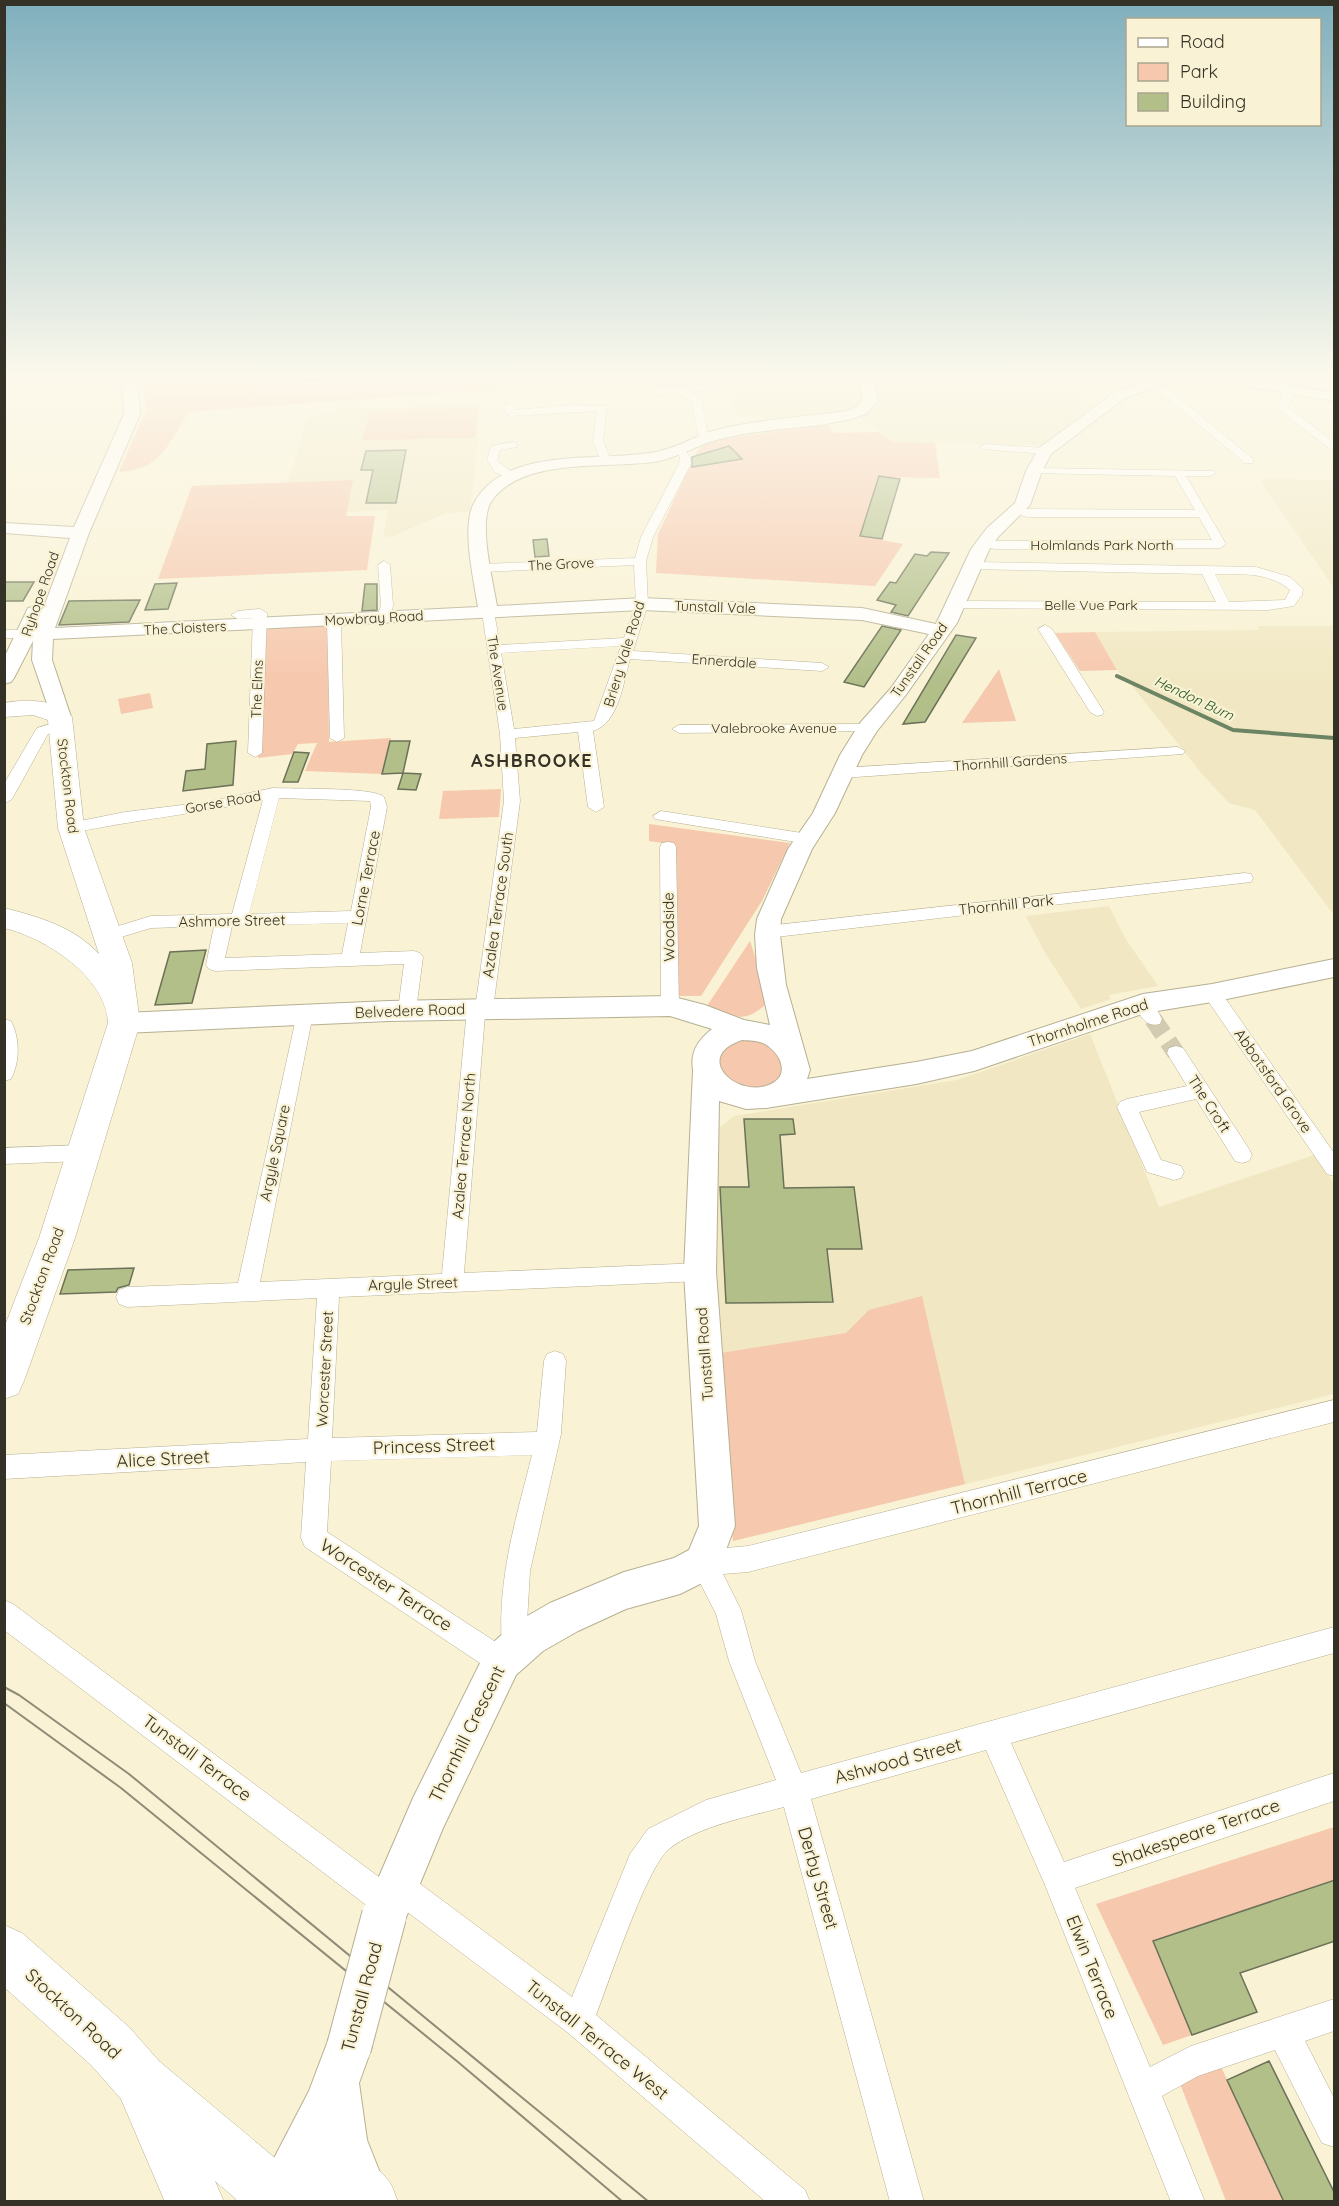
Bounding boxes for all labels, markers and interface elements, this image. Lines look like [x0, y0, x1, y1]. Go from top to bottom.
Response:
legend [1126, 18, 1321, 126]
text: Road [1180, 30, 1225, 53]
text: Park [1180, 60, 1218, 83]
text: Building [1180, 90, 1246, 113]
street label: Holmlands Park North [1030, 536, 1174, 554]
street label: Ryhope Road [17, 549, 63, 639]
street label: The Grove [527, 553, 595, 575]
street label: Belle Vue Park [1044, 596, 1138, 614]
street label: Tunstall Vale [674, 597, 756, 617]
street label: Briery Vale Road [599, 599, 649, 709]
street label: Mowbray Road [324, 606, 424, 630]
street label: The Cloisters [143, 617, 227, 639]
street label: Tunstall Road [886, 619, 952, 701]
street label: The Avenue [483, 634, 513, 712]
street label: Ennerdale [691, 650, 757, 672]
street label: The Elms [247, 659, 267, 719]
water label: Hendon Burn [1151, 672, 1237, 725]
street label: Valebrooke Avenue [711, 719, 837, 737]
street label: Stockton Road [53, 737, 83, 835]
district label: ASHBROOKE [471, 749, 593, 772]
street label: Thornhill Gardens [952, 749, 1068, 775]
street label: Gorse Road [184, 786, 262, 818]
street label: Lorne Terrace [347, 829, 384, 927]
street label: Azalea Terrace South [478, 831, 517, 979]
street label: Thornhill Park [957, 890, 1054, 919]
street label: Woodside [658, 892, 679, 962]
street label: Ashmore Street [178, 910, 286, 931]
street label: Thornholme Road [1025, 994, 1151, 1051]
street label: Belvedere Road [354, 999, 465, 1022]
street label: Abbotsford Grove [1230, 1025, 1316, 1137]
street label: The Croft [1184, 1071, 1235, 1136]
street label: Azalea Terrace North [448, 1072, 479, 1220]
street label: Argyle Square [255, 1103, 294, 1203]
street label: Stockton Road [15, 1224, 68, 1327]
street label: Argyle Street [368, 1272, 458, 1295]
street label: Tunstall Road [692, 1307, 717, 1402]
street label: Worcester Street [312, 1310, 337, 1428]
street label: Princess Street [372, 1432, 496, 1459]
street label: Alice Street [116, 1445, 210, 1472]
street label: Thornhill Terrace [948, 1463, 1089, 1520]
street label: Worcester Terrace [316, 1533, 457, 1636]
street label: Thornhill Crescent [423, 1662, 510, 1806]
street label: Tunstall Terrace [138, 1709, 257, 1806]
street label: Ashwood Street [832, 1733, 964, 1789]
street label: Shakespeare Terrace [1109, 1793, 1283, 1872]
street label: Derby Street [793, 1824, 844, 1932]
street label: Elwin Terrace [1061, 1912, 1124, 2022]
street label: Tunstall Road [336, 1939, 387, 2054]
street label: Stockton Road [21, 1963, 126, 2064]
street label: Tunstall Terrace West [521, 1975, 674, 2104]

